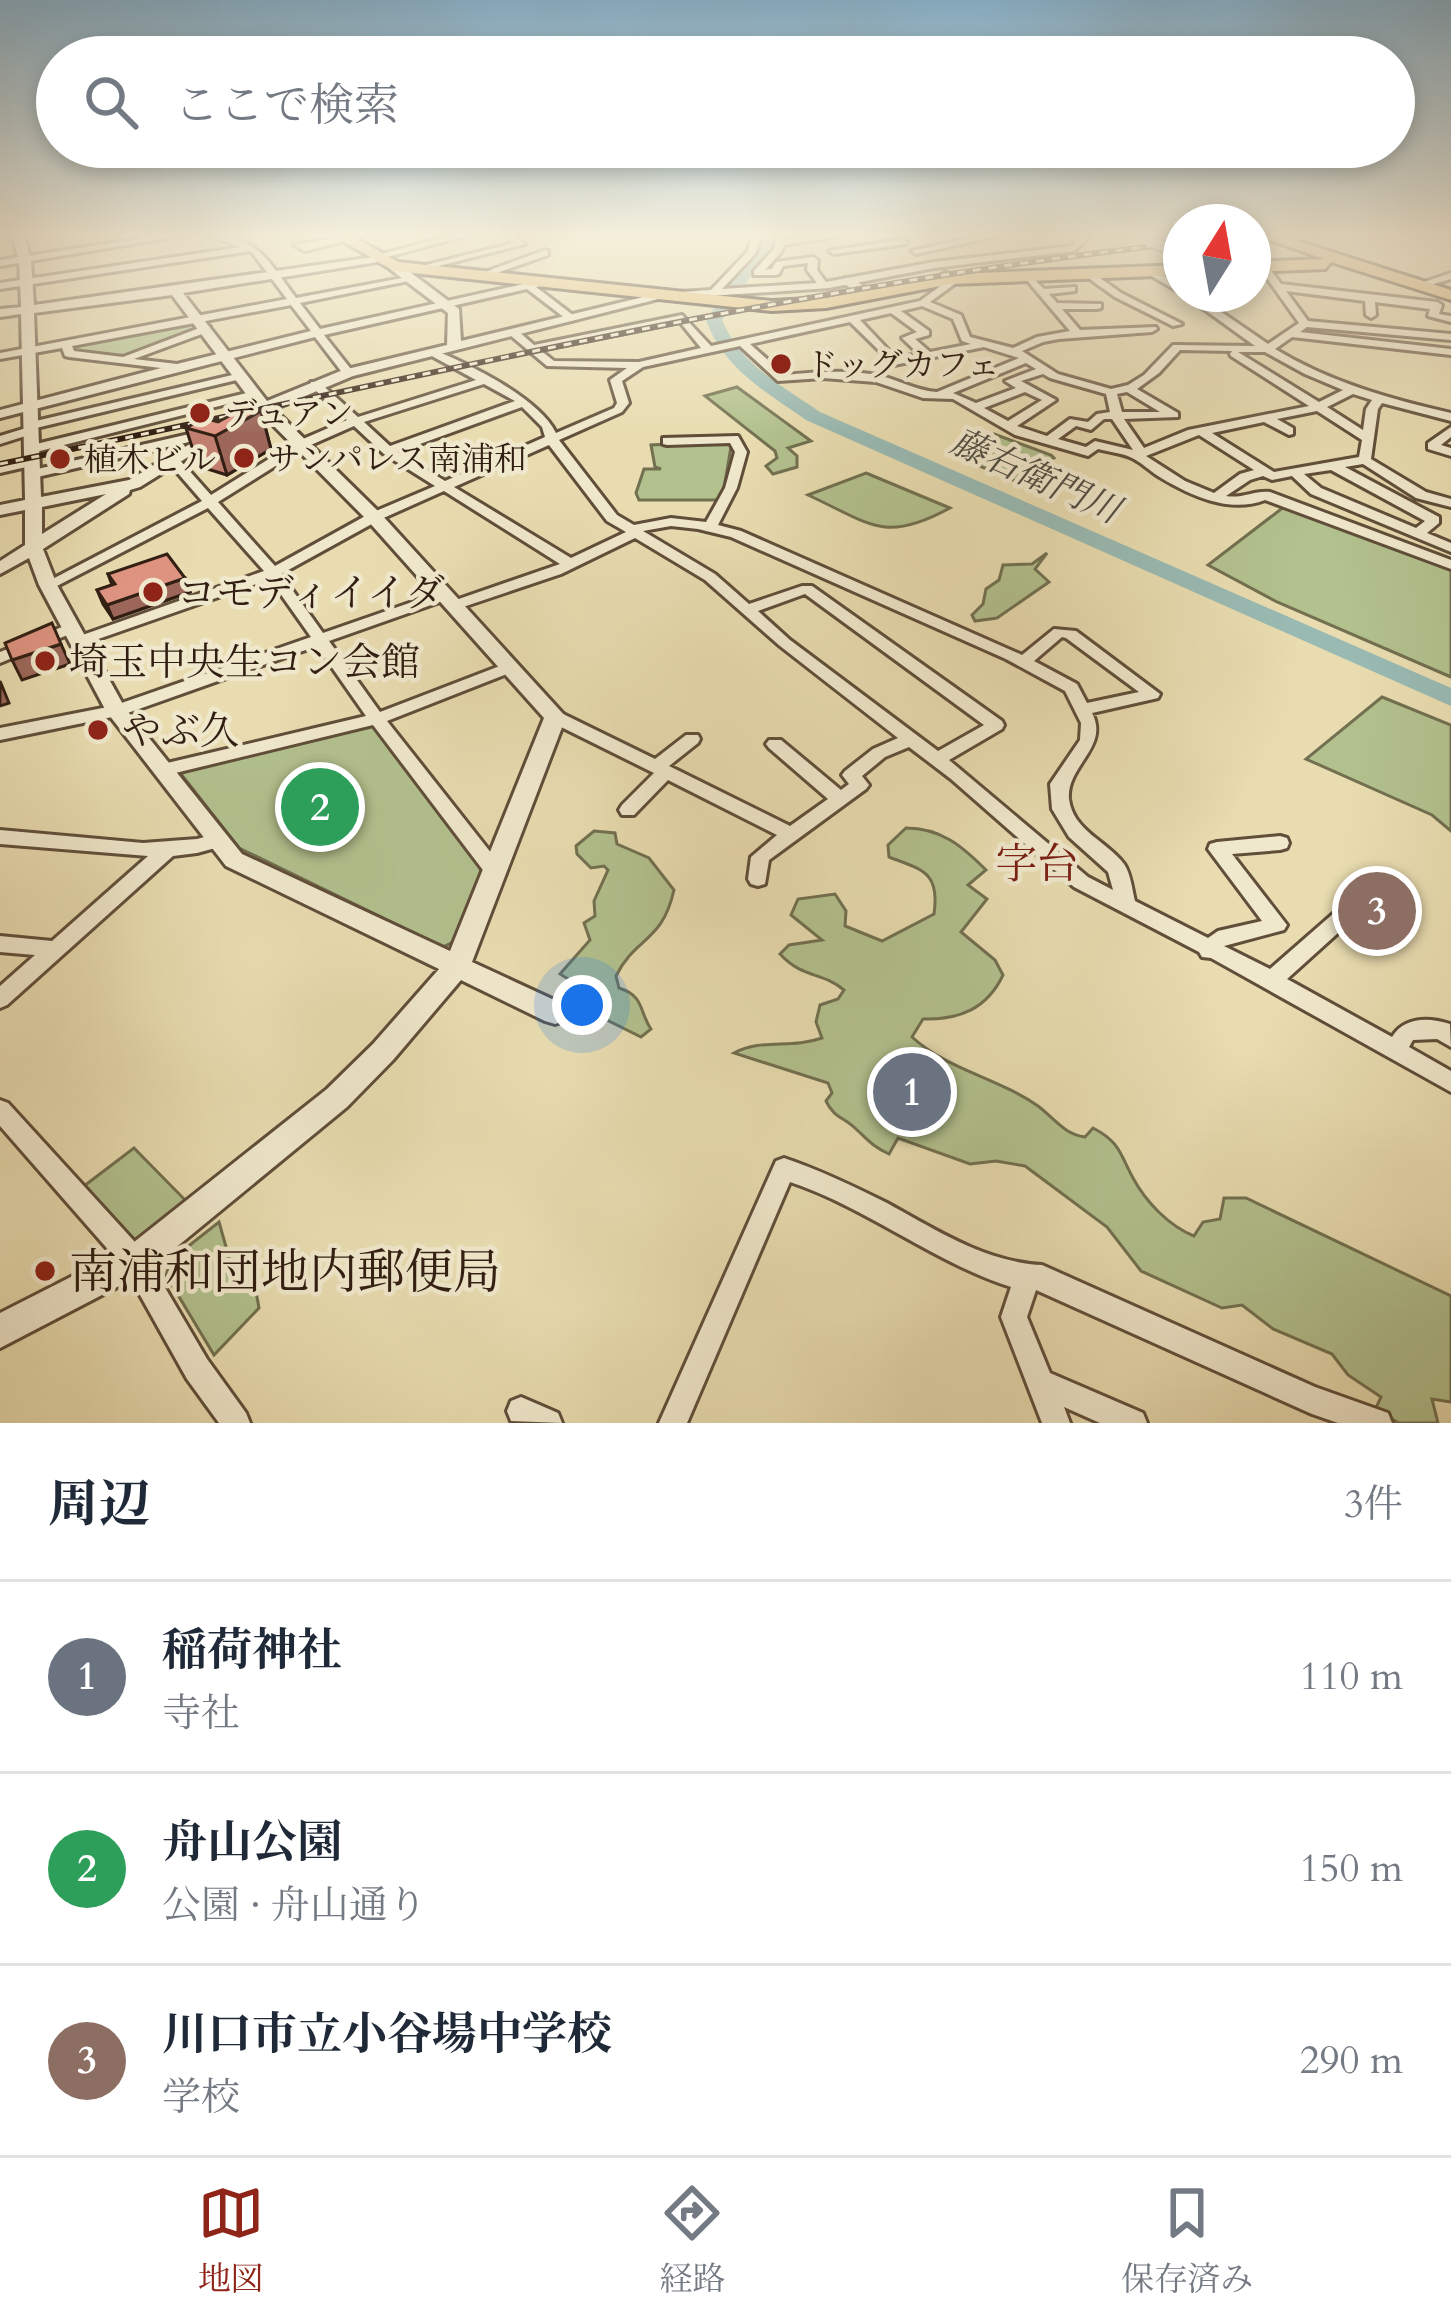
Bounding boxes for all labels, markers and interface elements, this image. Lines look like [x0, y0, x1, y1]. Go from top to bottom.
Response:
search box [36, 36, 1415, 168]
icon: search [78, 69, 144, 135]
text: ここで検索 [174, 75, 399, 136]
north arrow [1163, 204, 1271, 312]
place label: ドッグカフェ [805, 343, 1000, 388]
marker: ドッグカフェ [768, 351, 794, 377]
place label: デュアン [224, 392, 354, 437]
marker: デュアン [187, 400, 213, 426]
water label: 藤右衛門川 [943, 417, 1131, 537]
place label: サンパレス南浦和 [268, 437, 527, 482]
place label: 植木ビル [84, 438, 216, 483]
marker: サンパレス南浦和 [231, 445, 257, 471]
marker: 植木ビル [47, 446, 73, 472]
place label: コモディイイダ [177, 567, 445, 620]
marker: コモディイイダ [140, 579, 166, 605]
place label: 埼玉中央生コン会館 [69, 636, 420, 689]
marker: 埼玉中央生コン会館 [32, 648, 58, 674]
place label: やぶ久 [122, 705, 239, 758]
marker: やぶ久 [85, 717, 111, 743]
pin: 2 [281, 762, 359, 852]
district label: 字台 [995, 836, 1079, 893]
pin: 3 [1338, 866, 1416, 956]
your location [552, 975, 612, 1035]
pin: 1 [873, 1047, 951, 1137]
place label: 南浦和団地内郵便局 [69, 1240, 501, 1305]
marker: 南浦和団地内郵便局 [32, 1258, 58, 1284]
text: 周辺 [48, 1470, 150, 1540]
text: 3件 [1344, 1478, 1403, 1531]
text: 稲荷神社 [162, 1620, 342, 1681]
text: 1 [77, 1650, 97, 1703]
text: 110 m [1300, 1650, 1403, 1703]
text: 寺社 [162, 1687, 240, 1740]
text: 舟山公園 [162, 1812, 342, 1873]
text: 2 [77, 1842, 97, 1895]
text: 150 m [1300, 1842, 1403, 1895]
text: 公園 · 舟山通り [162, 1879, 427, 1932]
text: 川口市立小谷場中学校 [162, 2004, 612, 2065]
text: 3 [77, 2034, 97, 2087]
text: 290 m [1300, 2034, 1403, 2087]
text: 学校 [162, 2071, 240, 2124]
tab: 地図 [198, 2180, 264, 2302]
tab: 経路 [659, 2180, 725, 2302]
tab: 保存済み [1121, 2180, 1253, 2302]

